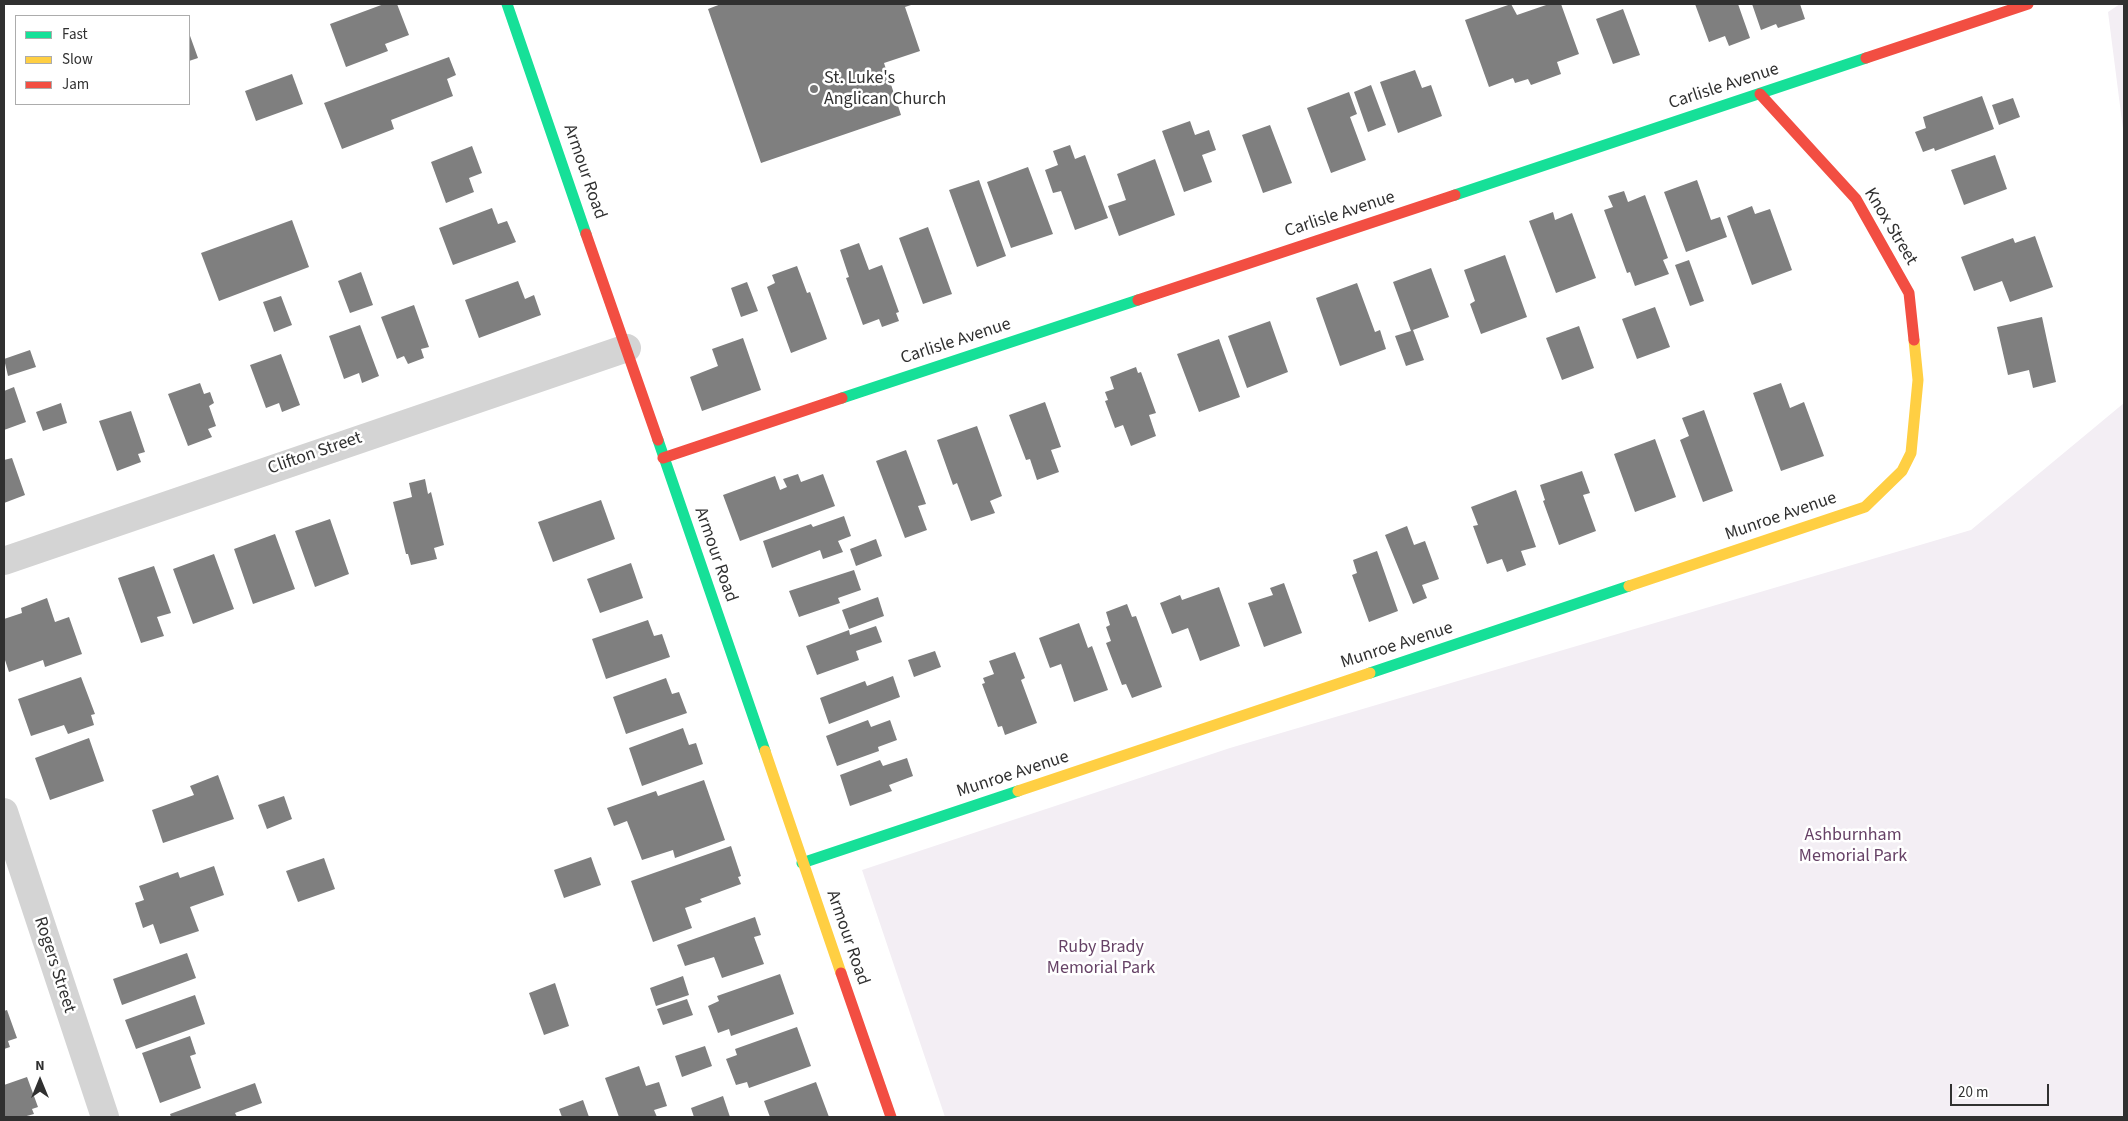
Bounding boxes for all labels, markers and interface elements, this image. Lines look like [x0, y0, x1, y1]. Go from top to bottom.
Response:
legend [15, 15, 190, 105]
text: Fast [62, 24, 88, 45]
text: Slow [62, 49, 93, 70]
street label: Carlisle Avenue [1666, 59, 1782, 115]
place label: St. Luke's Anglican Church [824, 68, 946, 110]
text: Jam [62, 74, 89, 95]
marker: St. Luke's Anglican Church [808, 83, 820, 95]
street label: Armour Road [558, 122, 610, 222]
street label: Knox Street [1858, 184, 1922, 270]
street label: Carlisle Avenue [1282, 187, 1398, 243]
street label: Carlisle Avenue [898, 314, 1014, 370]
street label: Clifton Street [265, 428, 365, 480]
street label: Munroe Avenue [1722, 488, 1840, 546]
street label: Armour Road [689, 505, 741, 605]
street label: Munroe Avenue [1338, 618, 1456, 674]
street label: Munroe Avenue [954, 747, 1072, 803]
park label: Ashburnham Memorial Park [1799, 825, 1907, 868]
street label: Armour Road [821, 888, 873, 988]
street label: Rogers Street [28, 914, 80, 1016]
park label: Ruby Brady Memorial Park [1047, 937, 1155, 980]
north arrow [15, 1056, 65, 1106]
text: N [35, 1056, 45, 1076]
scale bar [1953, 1074, 2052, 1106]
text: 20 m [1958, 1082, 1988, 1103]

